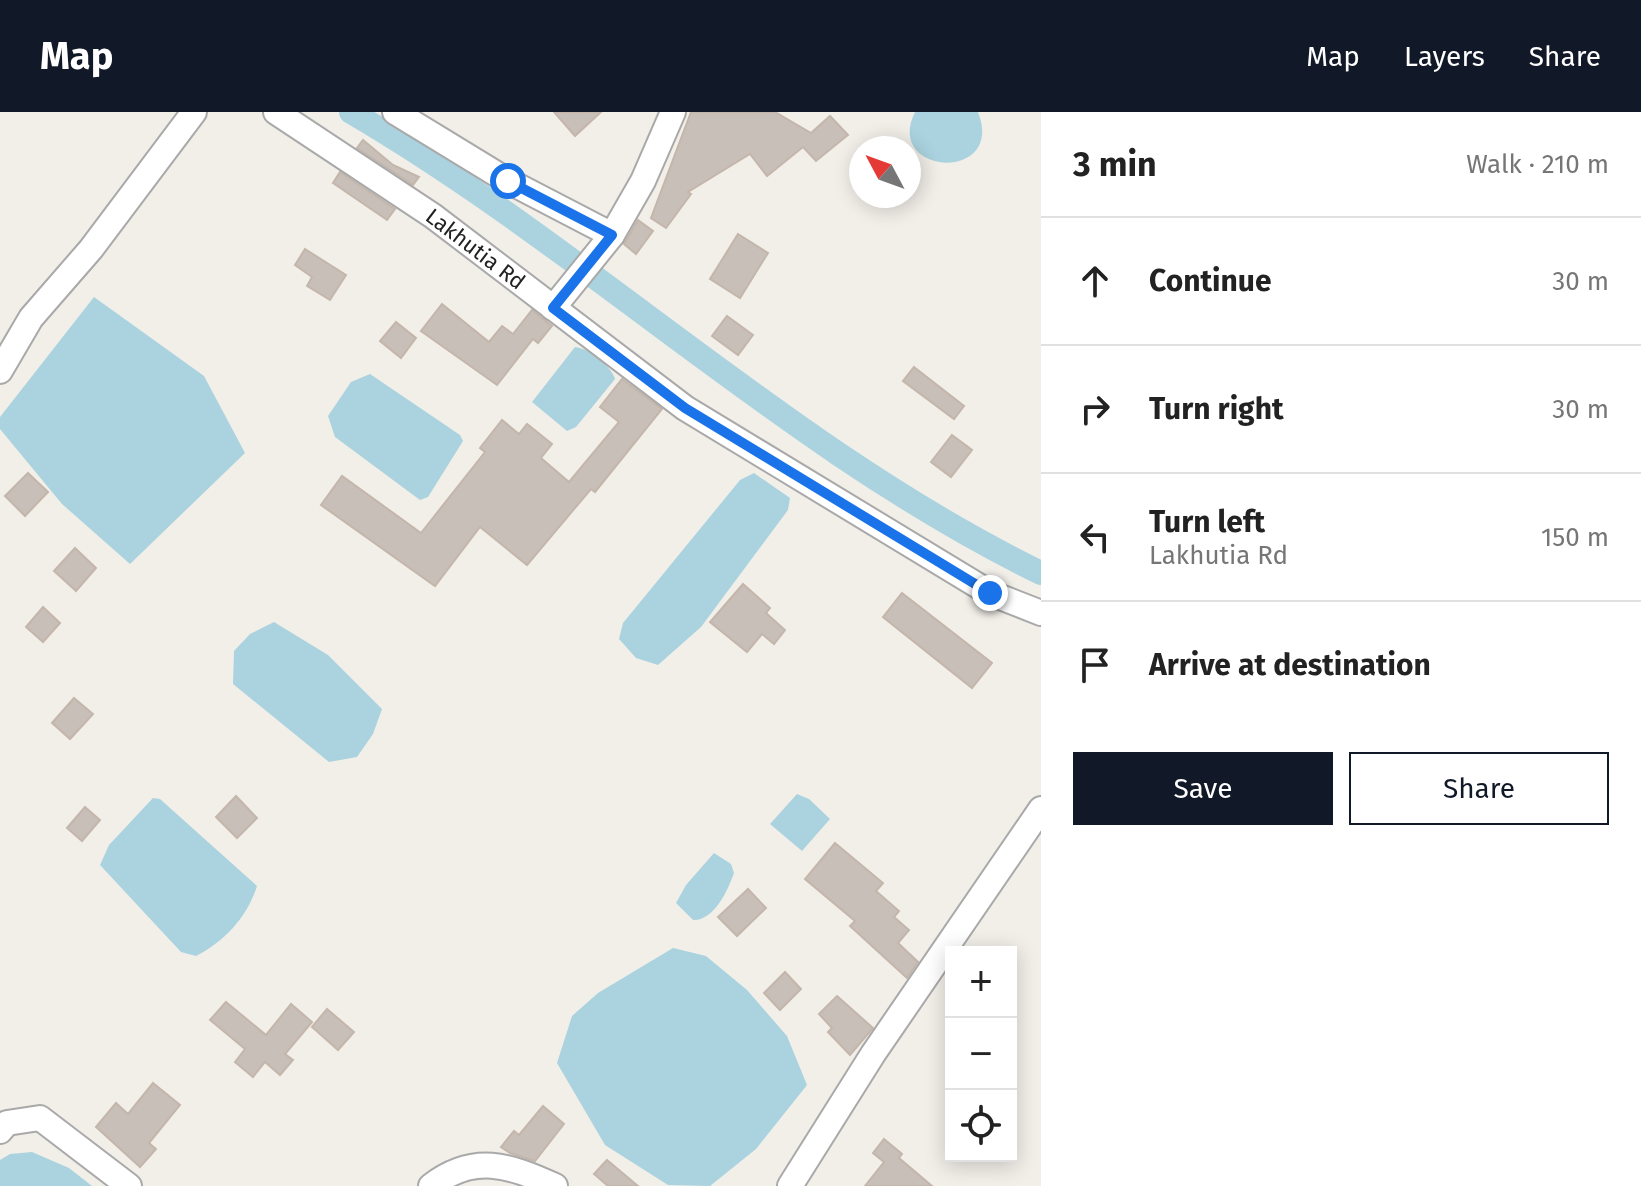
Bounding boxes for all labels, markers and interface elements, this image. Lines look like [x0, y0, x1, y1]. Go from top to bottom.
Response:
text: Map [40, 33, 113, 79]
text: Map [1306, 40, 1360, 73]
text: Layers [1404, 40, 1485, 73]
text: Share [1529, 40, 1601, 73]
north arrow [849, 136, 921, 208]
text: 3 min [1073, 144, 1157, 185]
text: Walk · 210 m [1466, 149, 1609, 180]
route start [490, 163, 526, 199]
street label: Lakhutia Rd [421, 202, 531, 295]
icon: ahead [1073, 259, 1117, 303]
text: Continue [1149, 263, 1272, 299]
text: 30 m [1552, 266, 1609, 297]
icon: right [1073, 387, 1117, 431]
text: Turn right [1149, 391, 1284, 427]
text: 30 m [1552, 394, 1609, 425]
text: Turn left [1149, 504, 1265, 540]
icon: left [1073, 515, 1117, 559]
text: 150 m [1541, 522, 1609, 553]
text: Lakhutia Rd [1149, 540, 1288, 571]
route end [972, 575, 1008, 611]
icon: arrive [1073, 643, 1117, 687]
text: Arrive at destination [1149, 647, 1431, 683]
button: Save [1073, 752, 1333, 825]
button: Share [1349, 752, 1609, 825]
map controls [945, 946, 1017, 1162]
button: + [945, 946, 1017, 1018]
button: − [945, 1018, 1017, 1090]
button: locate [945, 1090, 1017, 1162]

